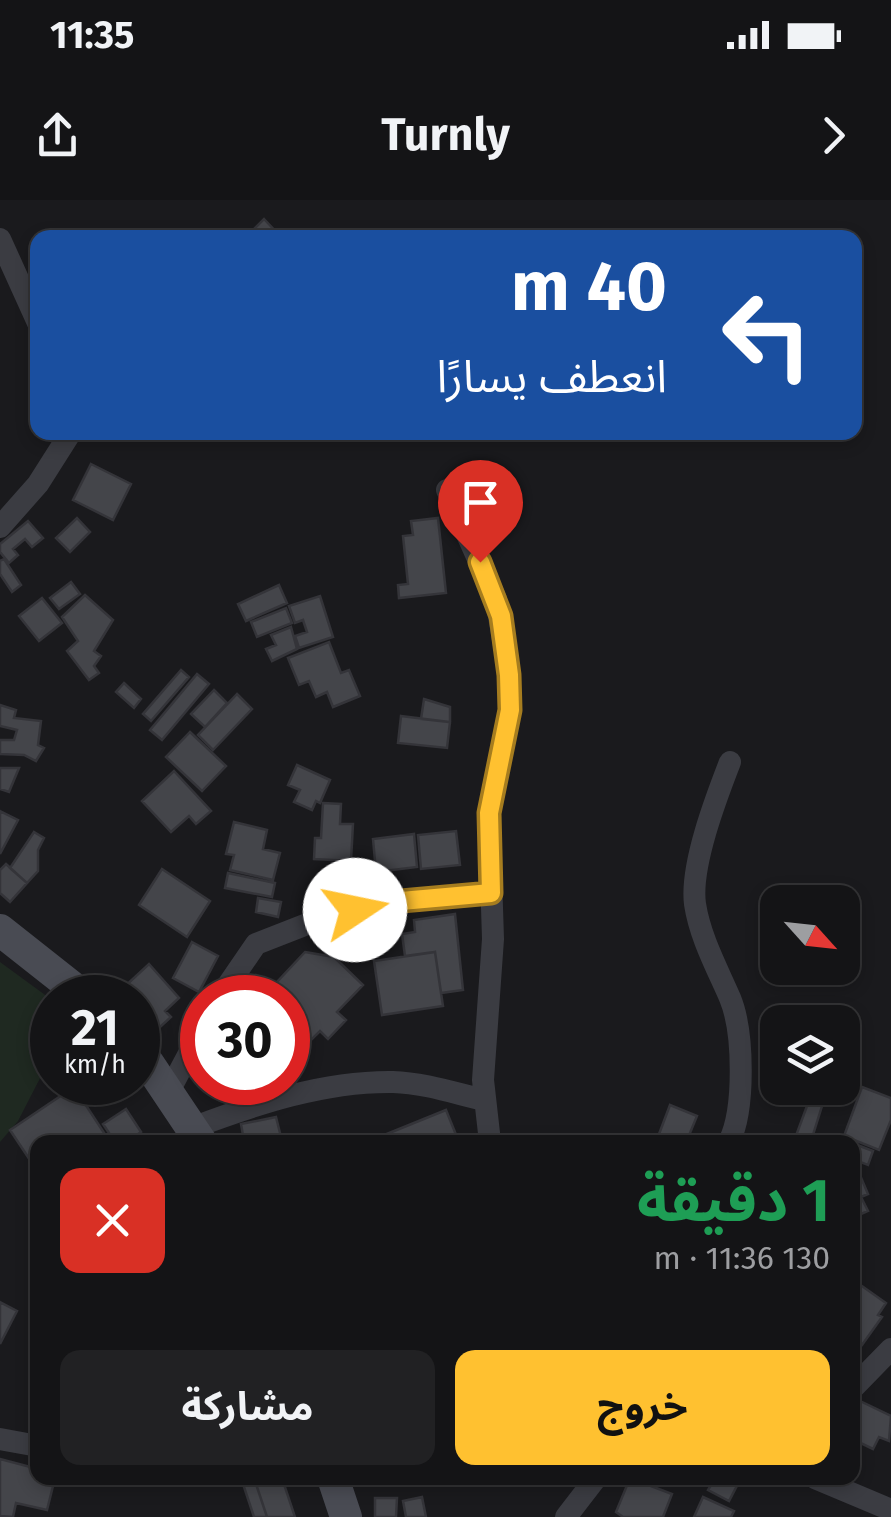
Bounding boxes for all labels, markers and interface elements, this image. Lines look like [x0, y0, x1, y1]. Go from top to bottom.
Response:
text: 11:35 [50, 12, 134, 58]
icon: share [30, 108, 85, 163]
text: Turnly [381, 108, 510, 162]
icon: forward [806, 108, 861, 163]
text: 40 m [511, 245, 667, 329]
icon: left [702, 270, 832, 400]
text: انعطف يسارًا [437, 350, 667, 404]
pin [438, 460, 523, 563]
icon: arrive [453, 475, 508, 530]
position arrow [303, 858, 407, 962]
north arrow [760, 885, 860, 985]
map controls [760, 885, 860, 1105]
speed limit sign: 30 [180, 975, 310, 1105]
text: 21 [71, 998, 119, 1058]
button: layers [760, 1005, 860, 1105]
text: km/h [64, 1050, 126, 1080]
text: 1 دقيقة [637, 1165, 830, 1237]
button: close [60, 1168, 165, 1273]
text: 130 m · 11:36 [654, 1239, 830, 1277]
button: مشاركة [60, 1350, 435, 1465]
button: خروج [455, 1350, 830, 1465]

